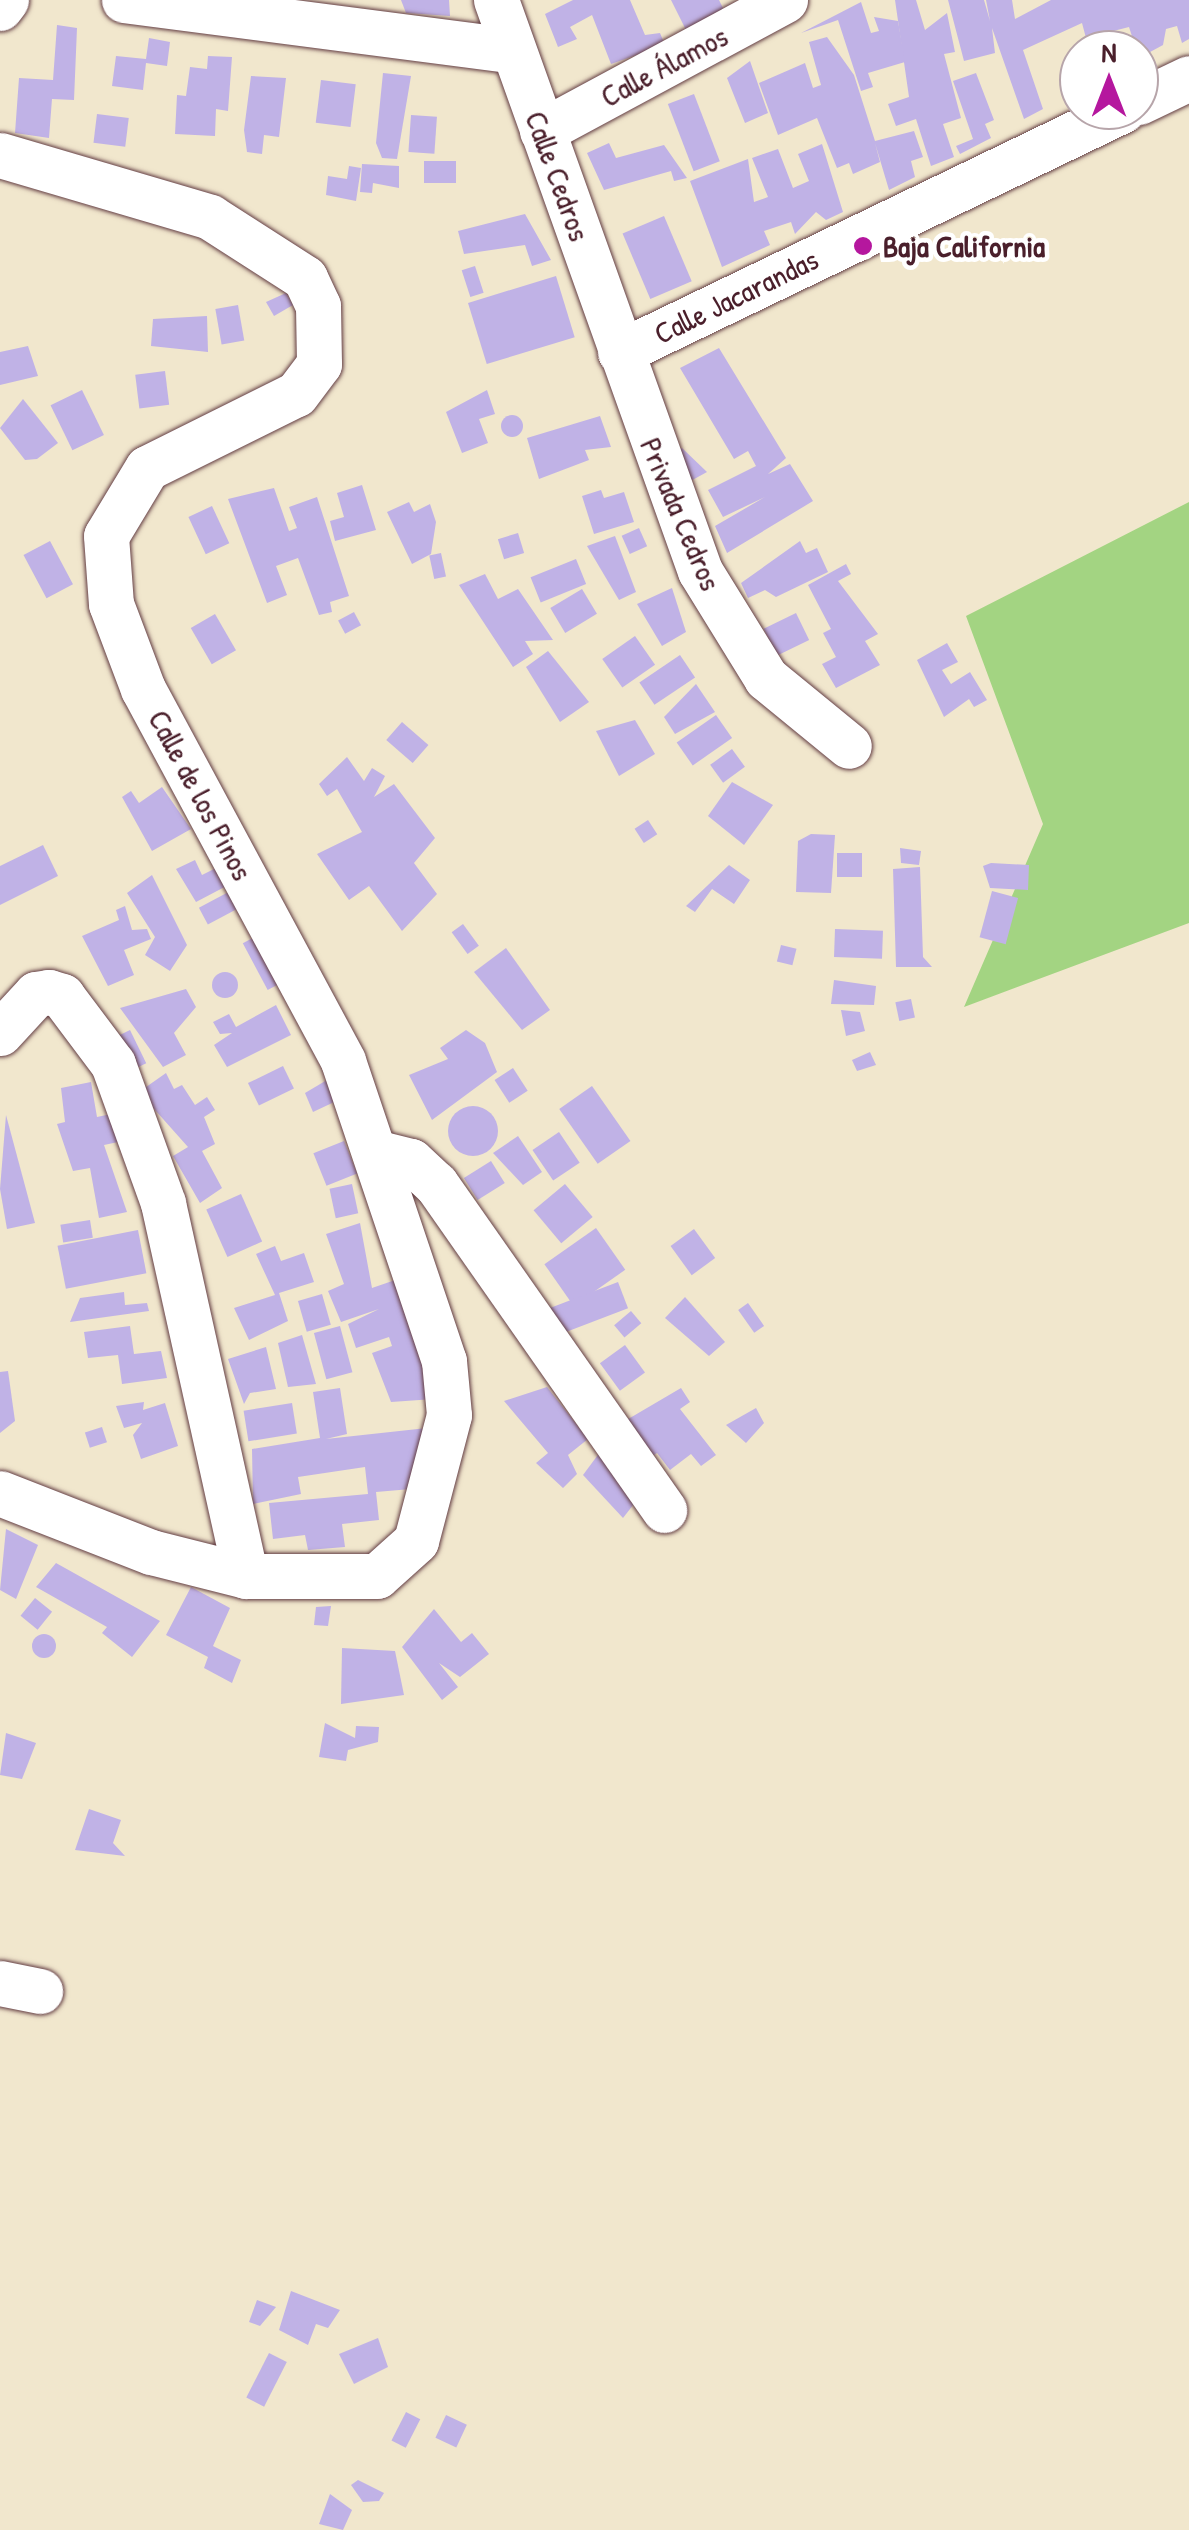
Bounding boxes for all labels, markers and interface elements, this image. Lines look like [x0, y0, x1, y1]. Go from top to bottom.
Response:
street label: Calle Álamos [594, 18, 734, 114]
north arrow [1059, 30, 1159, 130]
text: N [1102, 33, 1116, 71]
street label: Calle Cedros [518, 106, 598, 246]
place label: Baja California [883, 228, 1045, 264]
marker: Baja California [852, 235, 874, 257]
street label: Calle Jacarandas [648, 241, 824, 351]
street label: Privada Cedros [633, 432, 729, 596]
street label: Calle de los Pinos [141, 704, 261, 886]

